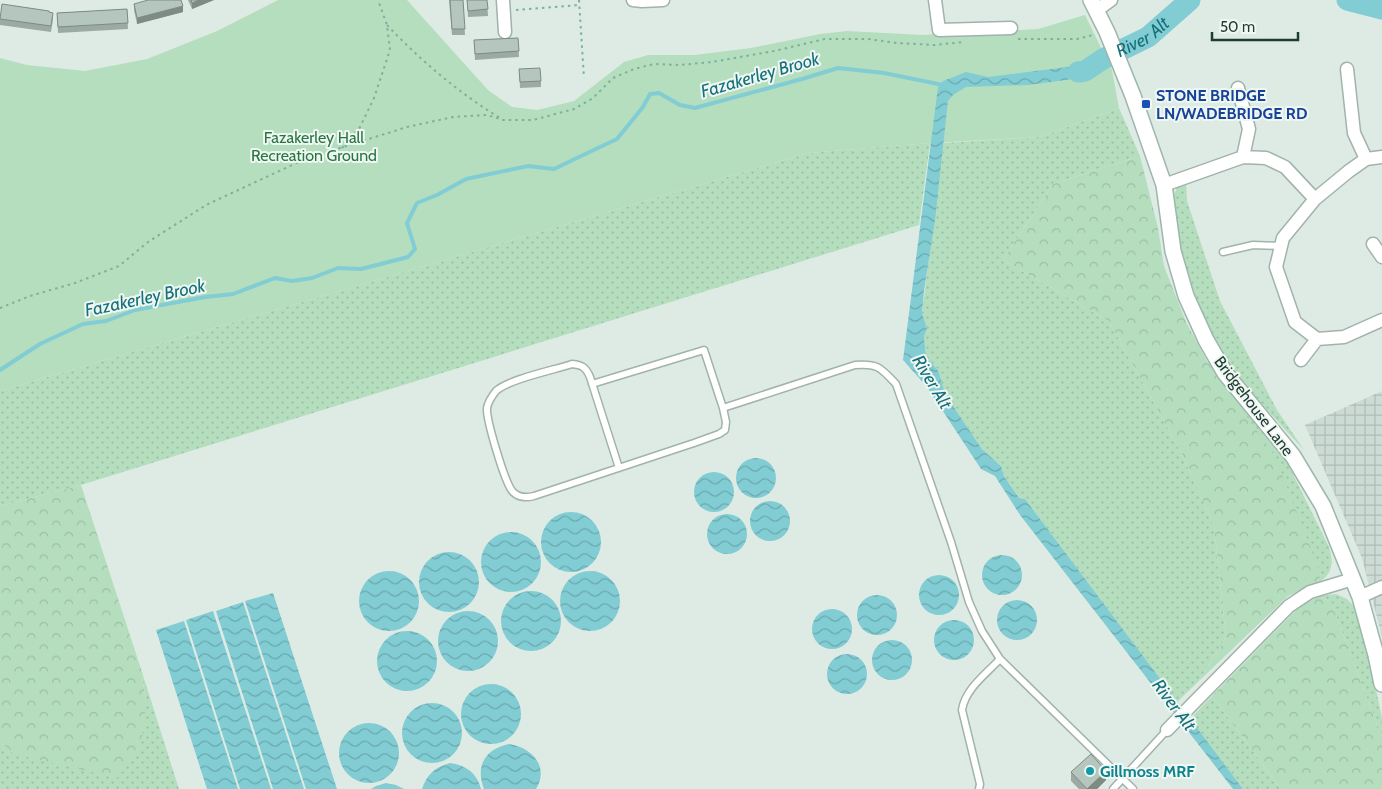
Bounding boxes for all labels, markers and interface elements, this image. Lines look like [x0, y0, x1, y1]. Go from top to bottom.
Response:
scale bar [1212, 10, 1298, 42]
water label: River Alt [1112, 12, 1174, 62]
text: 50 m [1220, 18, 1255, 36]
water label: Fazakerley Brook [698, 47, 823, 102]
place label: STONE BRIDGE LN/WADEBRIDGE RD [1156, 86, 1307, 123]
marker: STONE BRIDGE LN/WADEBRIDGE RD [1140, 98, 1152, 110]
park label: Fazakerley Hall Recreation Ground [251, 128, 377, 165]
water label: Fazakerley Brook [83, 274, 208, 321]
water label: River Alt [907, 351, 957, 413]
street label: Bridgehouse Lane [1210, 352, 1298, 460]
water label: River Alt [1148, 675, 1201, 736]
place label: Gillmoss MRF [1100, 762, 1195, 781]
marker: Gillmoss MRF [1084, 765, 1096, 777]

